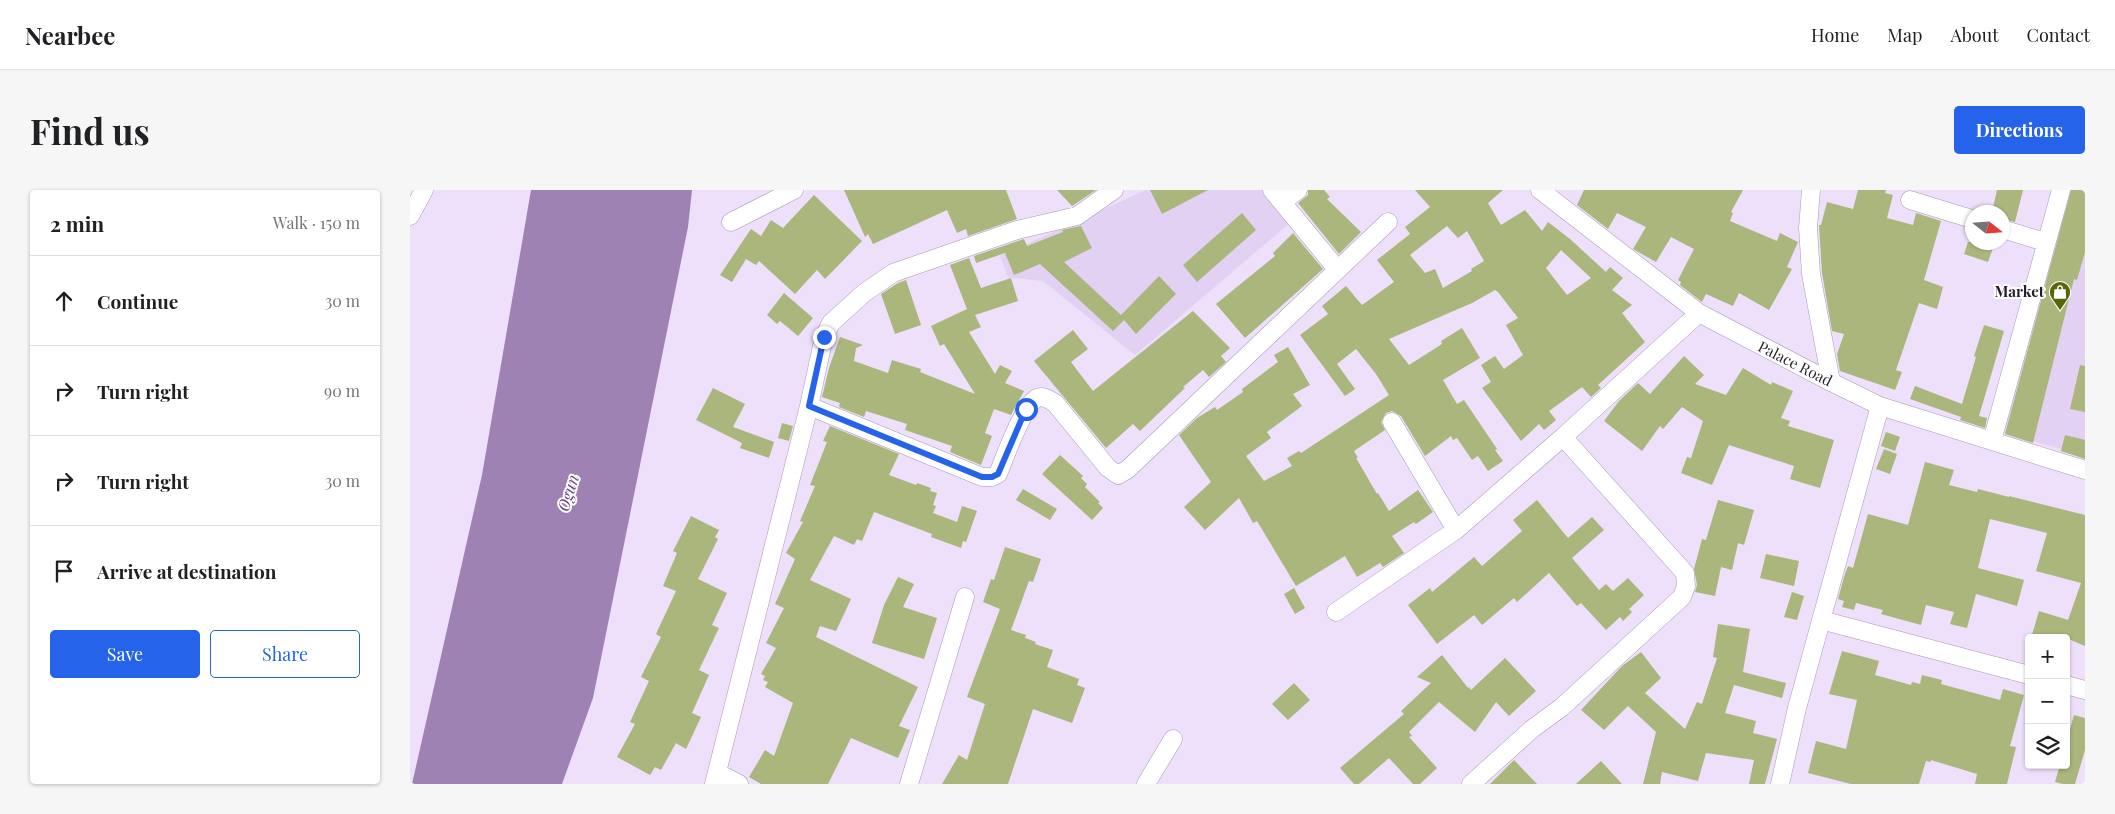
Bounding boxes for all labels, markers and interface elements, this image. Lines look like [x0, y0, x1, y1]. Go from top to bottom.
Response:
text: Nearbee [25, 19, 115, 51]
text: Home [1811, 23, 1859, 47]
text: Map [1887, 23, 1922, 47]
text: About [1950, 23, 1999, 47]
text: Contact [2027, 23, 2090, 47]
button: Directions [1954, 106, 2085, 154]
text: Find us [30, 107, 150, 154]
north arrow [1965, 205, 2010, 250]
text: 2 min [50, 209, 104, 237]
text: Walk · 150 m [273, 212, 360, 233]
shop icon: Market [2048, 280, 2072, 311]
place label: Market [1995, 281, 2045, 301]
icon: ahead [50, 287, 78, 315]
text: Continue [97, 288, 178, 314]
text: 30 m [325, 290, 360, 311]
route end [813, 326, 836, 349]
street label: Palace Road [1755, 336, 1836, 390]
icon: right [50, 377, 78, 405]
text: Turn right [97, 378, 189, 404]
text: 90 m [324, 380, 360, 401]
route start [1015, 398, 1038, 421]
icon: right [50, 467, 78, 495]
text: Turn right [97, 468, 189, 494]
text: 30 m [325, 470, 360, 491]
water label: Ogun [552, 472, 583, 514]
icon: arrive [50, 557, 78, 585]
text: Arrive at destination [97, 558, 277, 584]
button: Save [50, 630, 200, 678]
button: Share [210, 630, 360, 678]
map controls [2025, 634, 2070, 769]
button: + [2025, 634, 2070, 679]
button: − [2025, 679, 2070, 724]
button: layers [2025, 724, 2070, 769]

